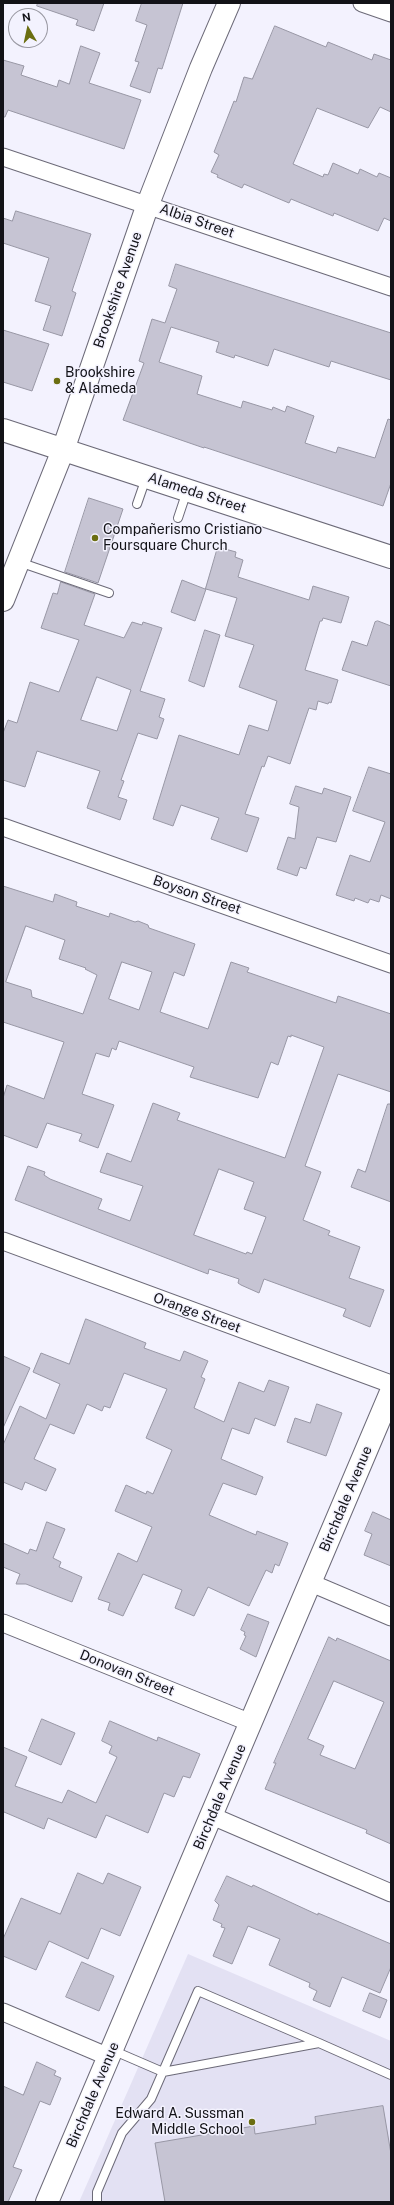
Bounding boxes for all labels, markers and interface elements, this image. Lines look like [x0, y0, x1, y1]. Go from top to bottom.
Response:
north arrow [8, 8, 48, 48]
text: N [21, 11, 31, 24]
street label: Albia Street [157, 200, 237, 242]
street label: Brookshire Avenue [90, 230, 146, 350]
place label: Brookshire & Alameda [65, 365, 136, 398]
marker: Brookshire & Alameda [52, 376, 62, 386]
street label: Alameda Street [146, 469, 248, 517]
place label: Compañerismo Cristiano Foursquare Church [103, 522, 262, 554]
marker: Compañerismo Cristiano Foursquare Church [90, 533, 100, 543]
street label: Boyson Street [151, 872, 243, 918]
street label: Orange Street [151, 1289, 243, 1337]
street label: Birchdale Avenue [316, 1444, 376, 1554]
street label: Donovan Street [77, 1646, 177, 1700]
street label: Birchdale Avenue [190, 1742, 250, 1852]
street label: Birchdale Avenue [63, 2040, 123, 2150]
place label: Edward A. Sussman Middle School [115, 2106, 244, 2138]
marker: Edward A. Sussman Middle School [247, 2117, 257, 2127]

